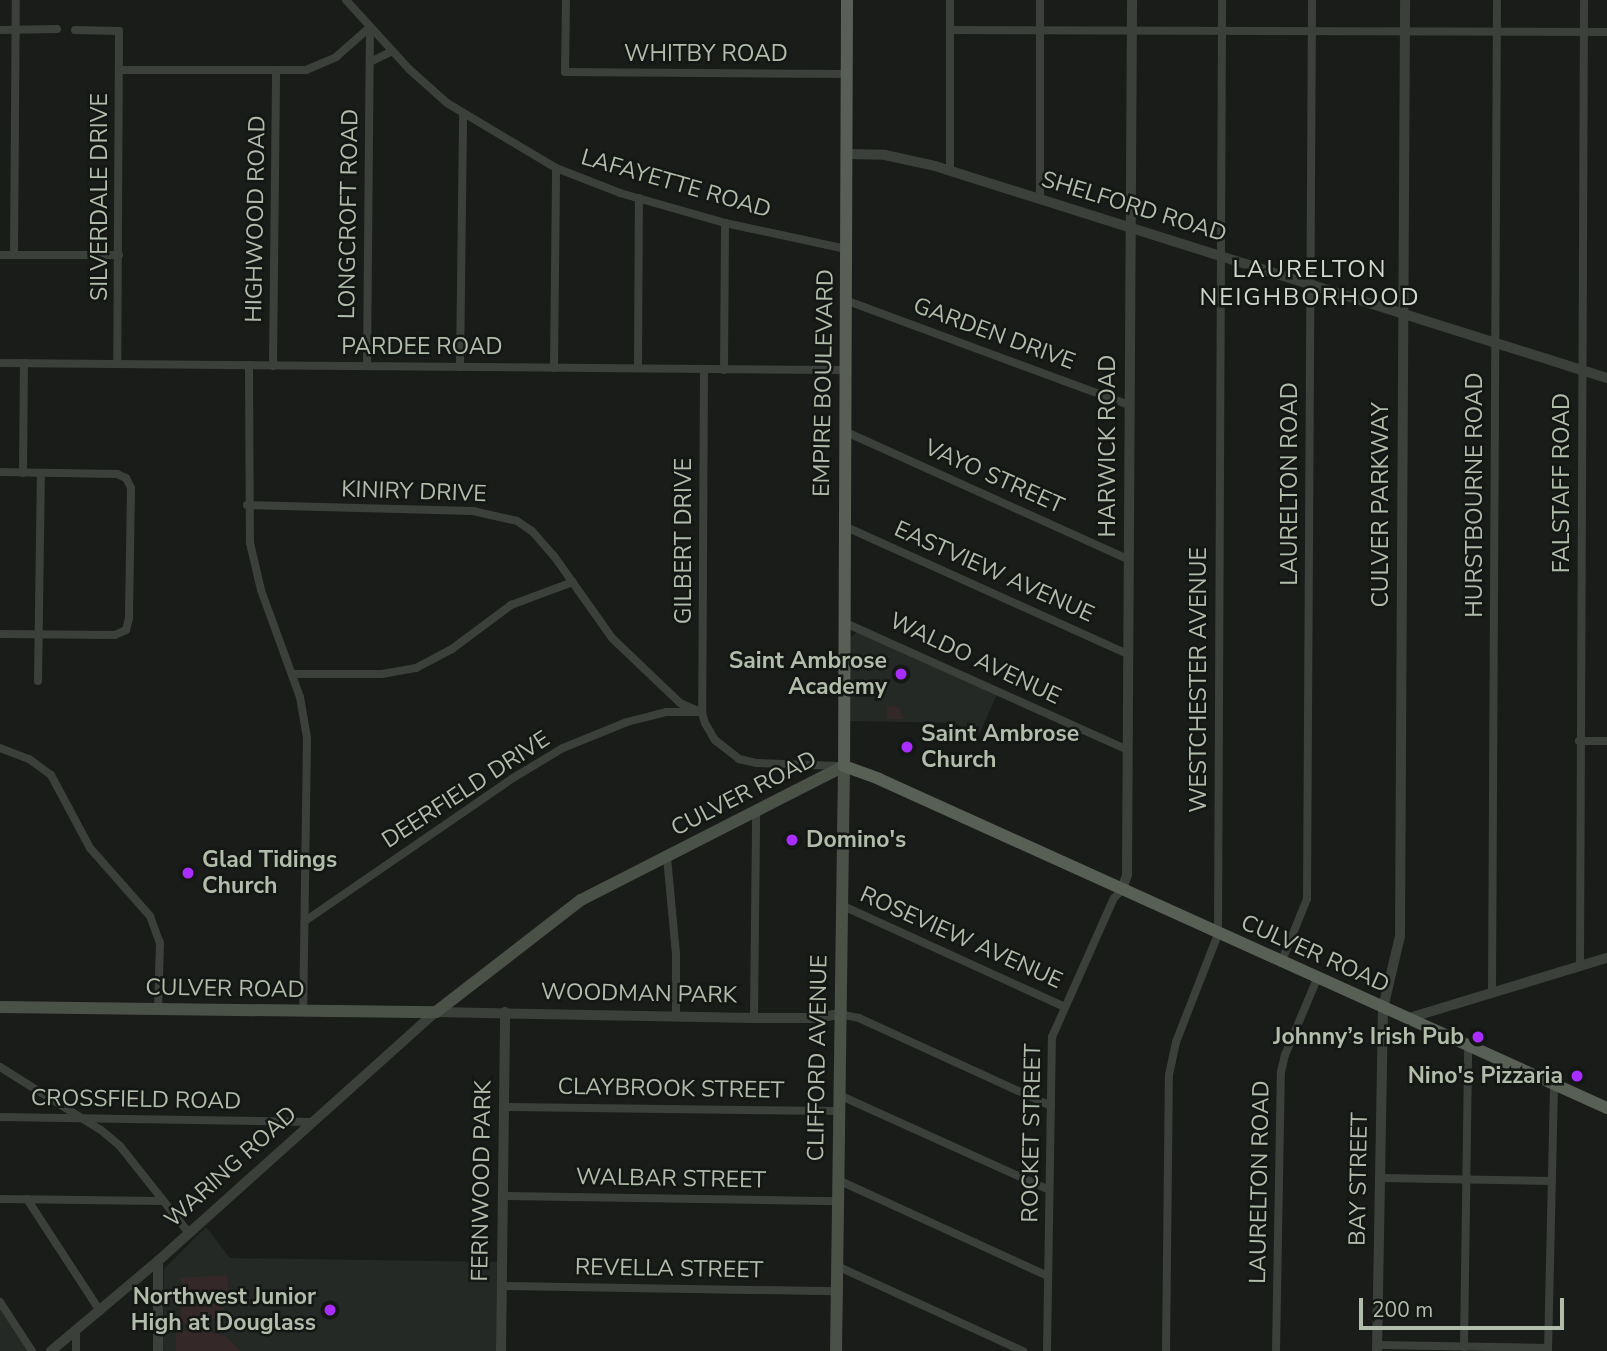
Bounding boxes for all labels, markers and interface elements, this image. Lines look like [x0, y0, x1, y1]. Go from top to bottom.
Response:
street label: WHITBY ROAD [624, 40, 788, 68]
street label: SILVERDALE DRIVE [86, 93, 114, 301]
street label: LONGCROFT ROAD [333, 109, 365, 319]
street label: HIGHWOOD ROAD [240, 115, 272, 323]
street label: LAFAYETTE ROAD [578, 144, 774, 224]
street label: SHELFORD ROAD [1038, 166, 1230, 248]
district label: LAURELTON NEIGHBORHOOD [1201, 256, 1419, 312]
street label: EMPIRE BOULEVARD [808, 269, 840, 497]
street label: GARDEN DRIVE [909, 292, 1079, 376]
street label: PARDEE ROAD [341, 333, 503, 361]
street label: HARWICK ROAD [1094, 355, 1122, 537]
street label: HURSTBOURNE ROAD [1461, 372, 1489, 618]
street label: LAURELTON ROAD [1276, 382, 1304, 586]
street label: FALSTAFF ROAD [1548, 393, 1576, 573]
street label: CULVER PARKWAY [1367, 402, 1395, 608]
street label: VAYO STREET [920, 434, 1068, 520]
street label: GILBERT DRIVE [670, 458, 698, 624]
street label: KINIRY DRIVE [341, 476, 487, 508]
street label: EASTVIEW AVENUE [890, 516, 1098, 628]
street label: WESTCHESTER AVENUE [1185, 547, 1213, 813]
street label: WALDO AVENUE [885, 607, 1065, 711]
place label: Saint Ambrose Academy [729, 647, 887, 701]
marker: Saint Ambrose Academy [893, 666, 909, 682]
place label: Saint Ambrose Church [921, 720, 1079, 774]
street label: DEERFIELD DRIVE [377, 726, 555, 854]
marker: Saint Ambrose Church [899, 739, 915, 755]
street label: CULVER ROAD [667, 745, 821, 843]
place label: Domino's [806, 826, 906, 854]
marker: Domino's [784, 832, 800, 848]
place label: Glad Tidings Church [202, 846, 337, 900]
marker: Glad Tidings Church [180, 865, 196, 881]
street label: ROSEVIEW AVENUE [856, 881, 1066, 995]
street label: CULVER ROAD [1237, 909, 1393, 999]
street label: CLIFFORD AVENUE [802, 954, 834, 1162]
street label: CULVER ROAD [145, 974, 305, 1004]
street label: WOODMAN PARK [541, 978, 737, 1010]
place label: Johnny’s Irish Pub [1273, 1023, 1464, 1051]
marker: Johnny’s Irish Pub [1470, 1029, 1486, 1045]
street label: ROCKET STREET [1017, 1043, 1047, 1223]
place label: Nino's Pizzaria [1408, 1062, 1563, 1090]
marker: Nino's Pizzaria [1569, 1068, 1585, 1084]
street label: CLAYBROOK STREET [557, 1073, 785, 1105]
street label: FERNWOOD PARK [466, 1080, 498, 1282]
street label: LAURELTON ROAD [1244, 1080, 1276, 1284]
street label: CROSSFIELD ROAD [31, 1084, 241, 1116]
street label: WARING ROAD [159, 1100, 303, 1234]
street label: BAY STREET [1344, 1112, 1374, 1246]
street label: WALBAR STREET [576, 1164, 766, 1194]
street label: REVELLA STREET [575, 1254, 763, 1284]
place label: Northwest Junior High at Douglass [131, 1283, 316, 1337]
scale bar [1362, 1284, 1567, 1328]
text: 200 m [1372, 1296, 1433, 1324]
marker: Northwest Junior High at Douglass [322, 1302, 338, 1318]

